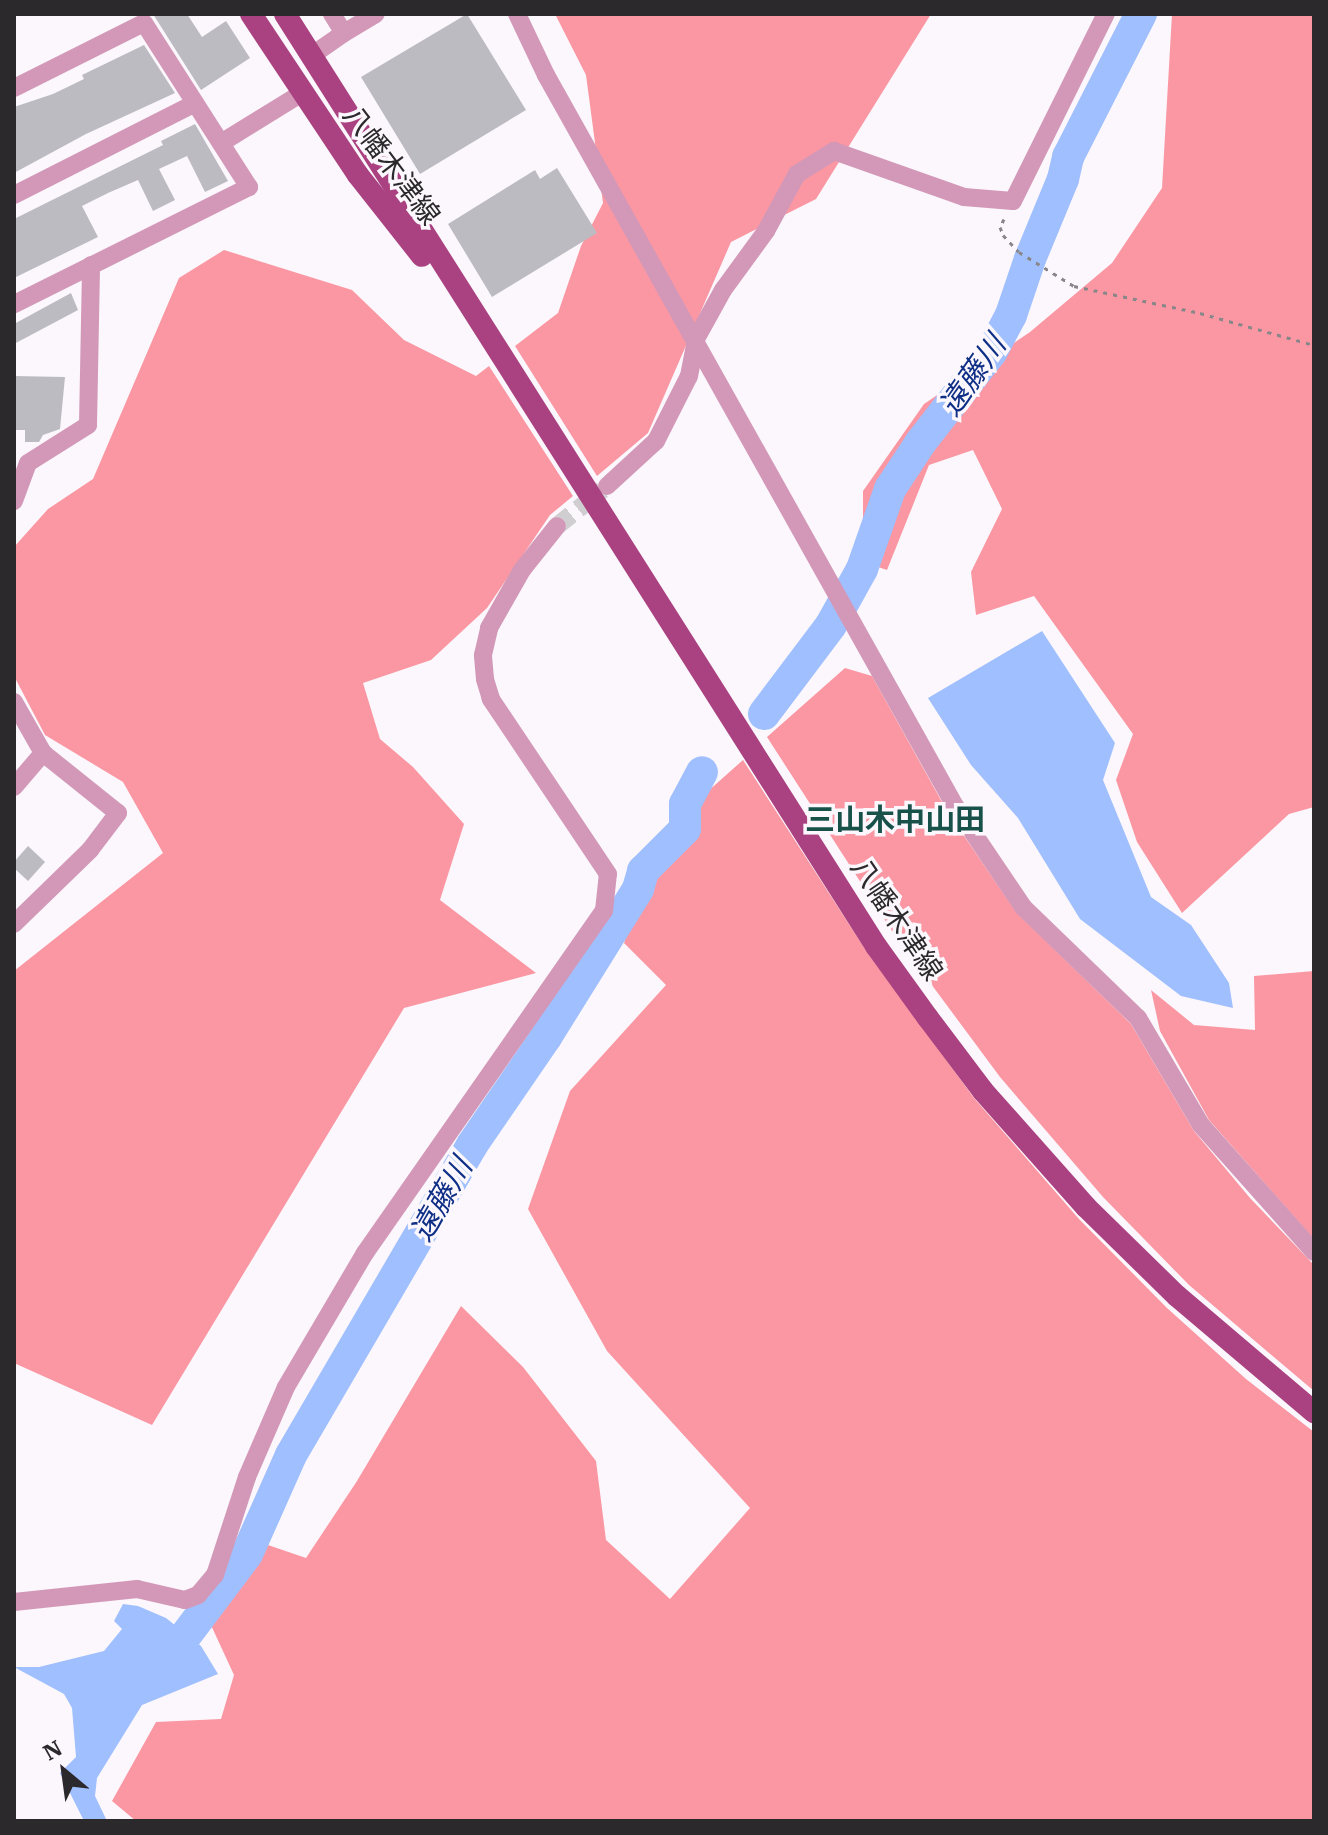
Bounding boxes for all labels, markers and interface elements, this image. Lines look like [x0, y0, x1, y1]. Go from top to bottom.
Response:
street label: 八幡木津線 [336, 99, 448, 231]
water label: 遠藤川 [931, 328, 1013, 422]
district label: 三山木中山田 [805, 801, 985, 837]
street label: 八幡木津線 [844, 852, 950, 986]
water label: 遠藤川 [403, 1151, 479, 1247]
north arrow [24, 1731, 104, 1811]
text: N [37, 1733, 67, 1766]

